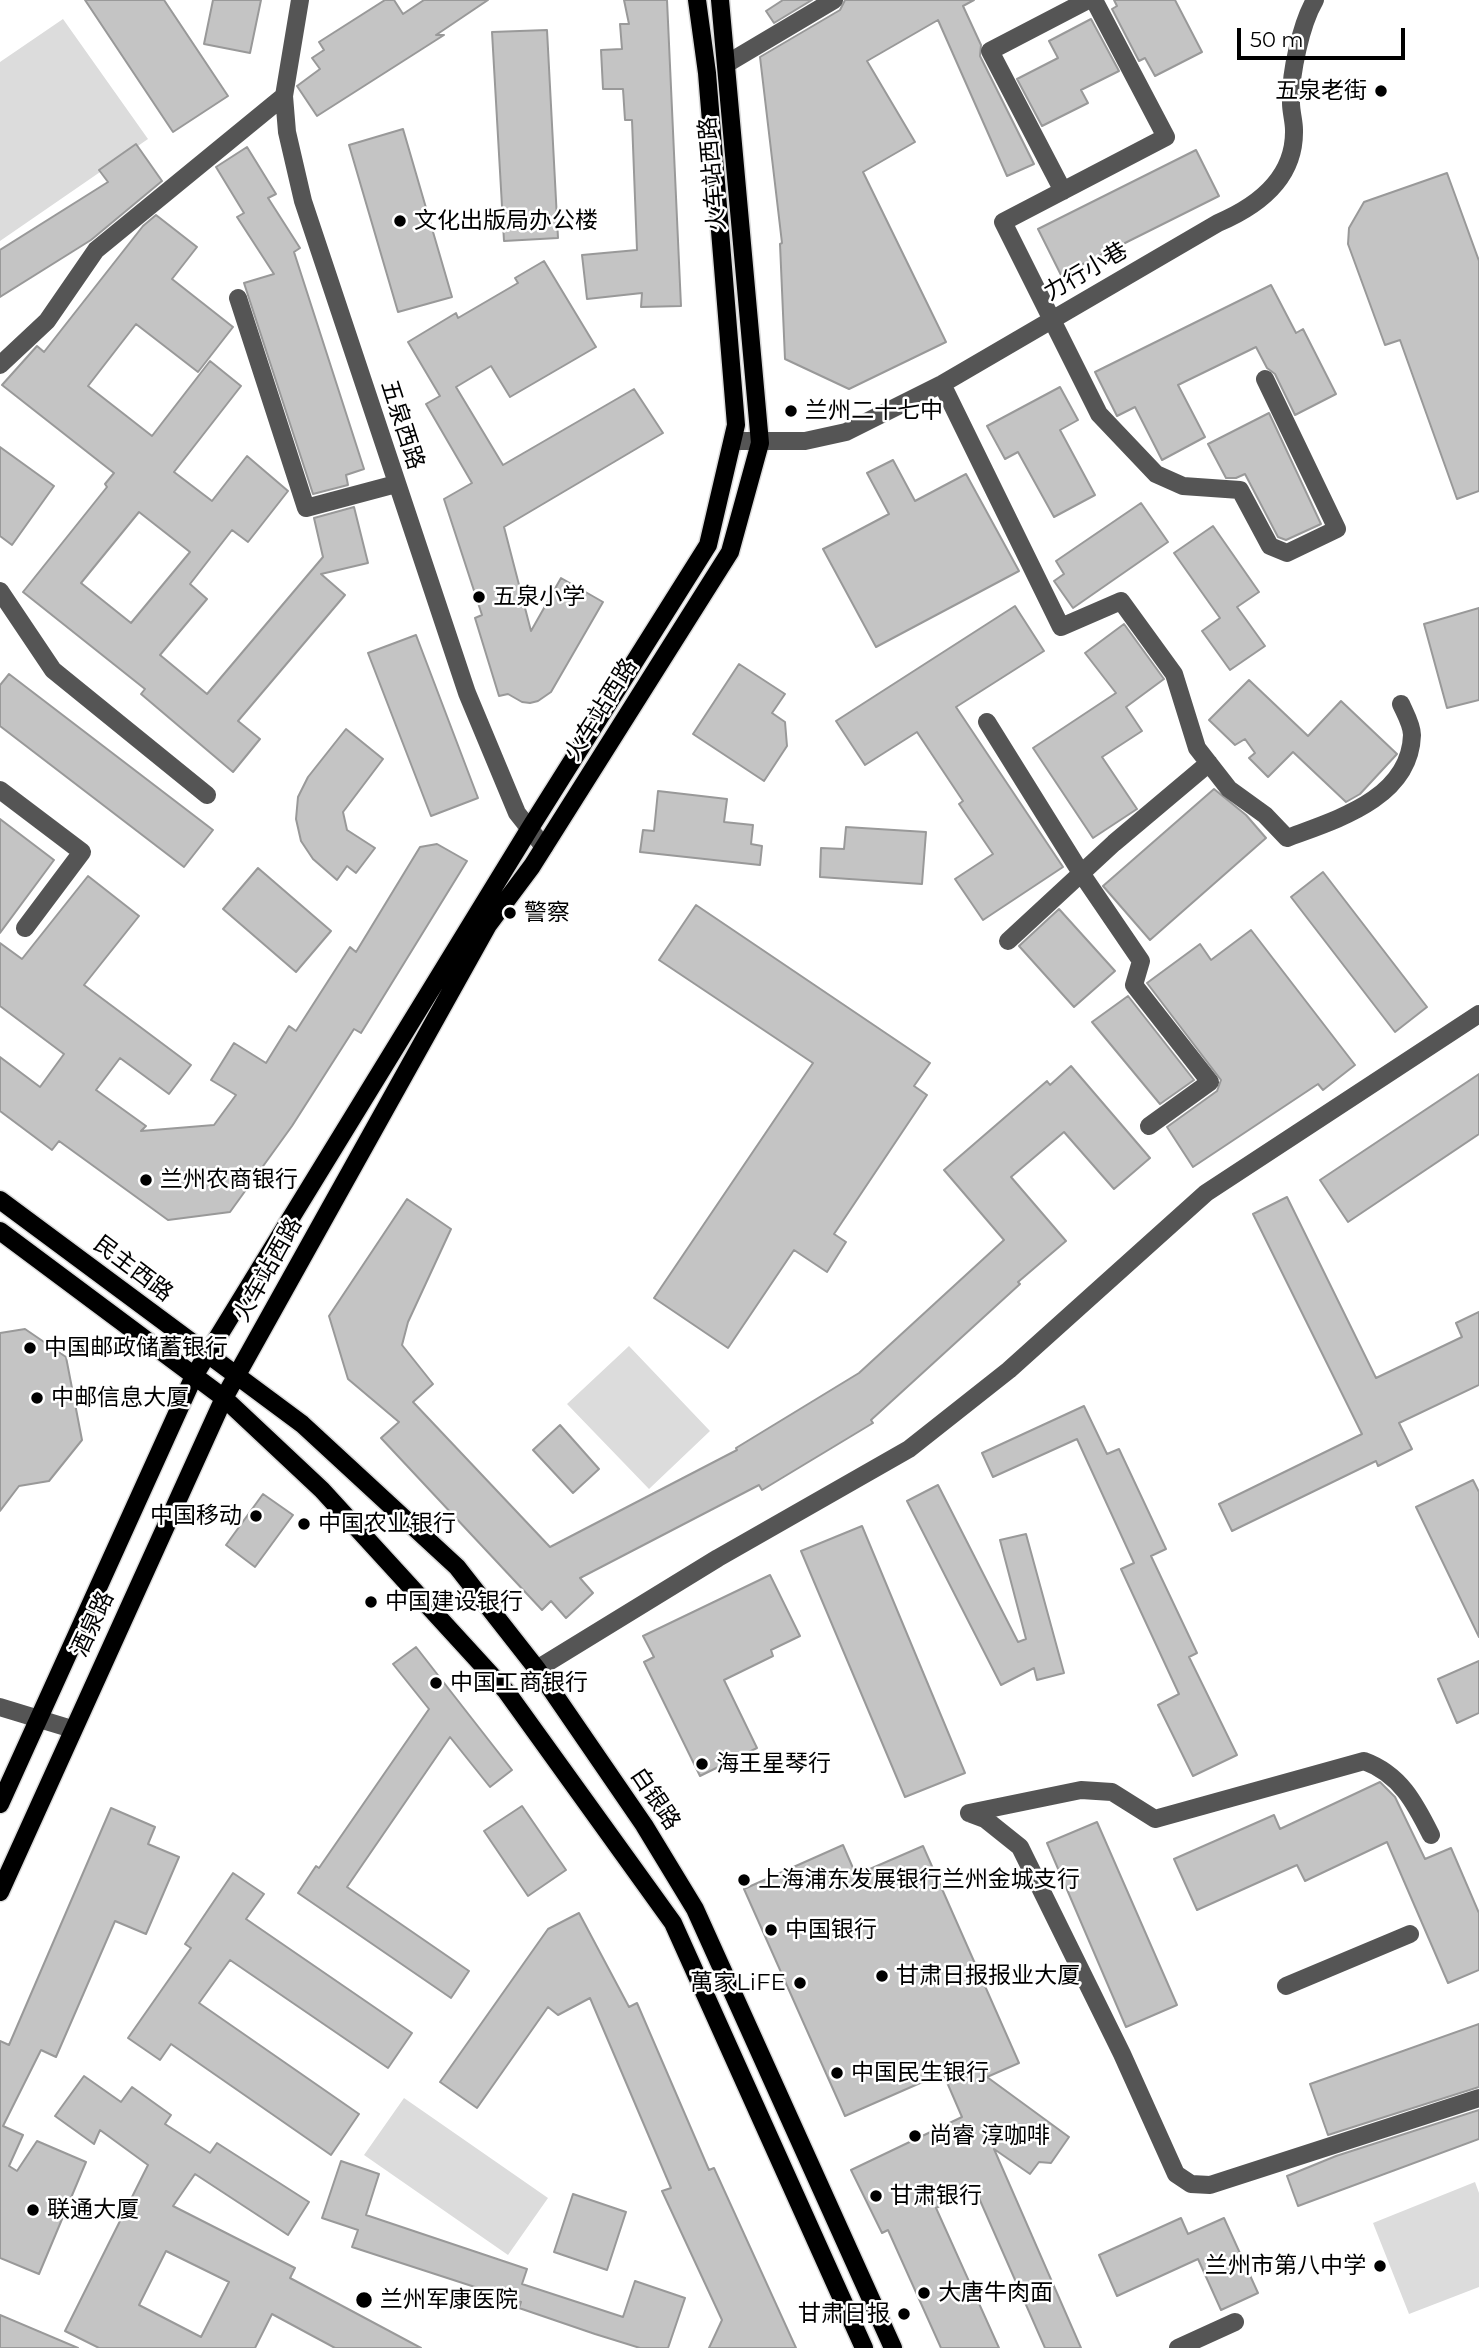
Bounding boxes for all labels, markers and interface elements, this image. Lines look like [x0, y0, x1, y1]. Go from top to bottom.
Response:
scale bar [1241, 14, 1409, 58]
text: 50 m [1250, 27, 1304, 52]
place label: 五泉老街 [1275, 77, 1367, 105]
marker: 五泉老街 [1373, 83, 1389, 99]
street label: 火车站西路 [694, 116, 732, 232]
place label: 文化出版局办公楼 [414, 207, 598, 235]
marker: 文化出版局办公楼 [392, 213, 408, 229]
street label: 力行小巷 [1039, 237, 1133, 307]
street label: 五泉西路 [375, 377, 429, 473]
place label: 兰州二十七中 [805, 397, 943, 425]
marker: 兰州二十七中 [783, 403, 799, 419]
place label: 五泉小学 [493, 583, 585, 611]
marker: 五泉小学 [471, 589, 487, 605]
street label: 火车站西路 [559, 654, 643, 766]
place label: 警察 [524, 899, 570, 927]
marker: 警察 [502, 905, 518, 921]
place label: 兰州农商银行 [160, 1166, 298, 1194]
marker: 兰州农商银行 [138, 1172, 154, 1188]
street label: 火车站西路 [228, 1213, 308, 1327]
street label: 民主西路 [88, 1230, 178, 1308]
place label: 中国邮政储蓄银行 [44, 1334, 228, 1362]
marker: 中国邮政储蓄银行 [22, 1340, 38, 1356]
place label: 中邮信息大厦 [51, 1384, 189, 1412]
marker: 中邮信息大厦 [29, 1390, 45, 1406]
place label: 中国移动 [150, 1502, 242, 1530]
marker: 中国移动 [248, 1508, 264, 1524]
place label: 中国农业银行 [318, 1510, 456, 1538]
marker: 中国农业银行 [296, 1516, 312, 1532]
street label: 酒泉路 [66, 1587, 120, 1661]
place label: 中国建设银行 [385, 1588, 523, 1616]
marker: 中国建设银行 [363, 1594, 379, 1610]
place label: 中国工商银行 [450, 1669, 588, 1697]
marker: 中国工商银行 [428, 1675, 444, 1691]
place label: 海王星琴行 [716, 1750, 831, 1778]
marker: 海王星琴行 [694, 1756, 710, 1772]
street label: 白银路 [624, 1763, 686, 1835]
place label: 上海浦东发展银行兰州金城支行 [758, 1866, 1080, 1894]
marker: 上海浦东发展银行兰州金城支行 [736, 1872, 752, 1888]
place label: 中国银行 [785, 1916, 877, 1944]
marker: 中国银行 [763, 1922, 779, 1938]
place label: 甘肃日报报业大厦 [896, 1962, 1080, 1990]
marker: 甘肃日报报业大厦 [874, 1968, 890, 1984]
place label: 萬家LiFE [690, 1969, 786, 1997]
marker: 萬家LiFE [792, 1975, 808, 1991]
place label: 中国民生银行 [851, 2059, 989, 2087]
marker: 中国民生银行 [829, 2065, 845, 2081]
place label: 尚睿 淳咖啡 [929, 2122, 1050, 2150]
marker: 尚睿 淳咖啡 [907, 2128, 923, 2144]
place label: 甘肃银行 [890, 2182, 982, 2210]
marker: 甘肃银行 [868, 2188, 884, 2204]
place label: 联通大厦 [47, 2196, 139, 2224]
marker: 联通大厦 [25, 2202, 41, 2218]
place label: 兰州市第八中学 [1205, 2252, 1366, 2280]
marker: 兰州市第八中学 [1372, 2258, 1388, 2274]
place label: 大唐牛肉面 [938, 2279, 1053, 2307]
marker: 大唐牛肉面 [916, 2285, 932, 2301]
place label: 兰州军康医院 [380, 2286, 518, 2314]
marker: 兰州军康医院 [354, 2290, 374, 2310]
place label: 甘肃日报 [798, 2300, 890, 2328]
marker: 甘肃日报 [896, 2306, 912, 2322]

